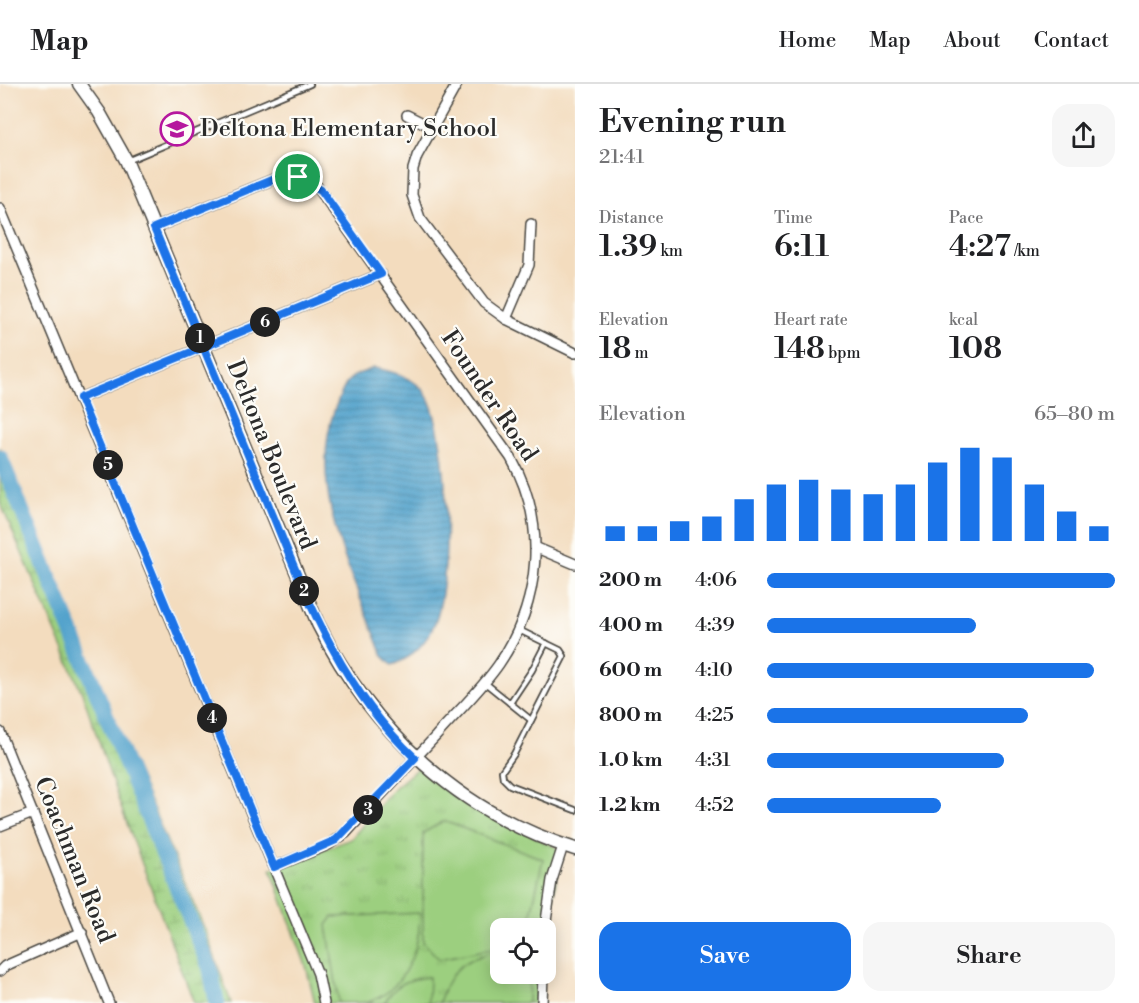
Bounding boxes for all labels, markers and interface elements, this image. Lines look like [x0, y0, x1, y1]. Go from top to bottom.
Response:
text: Map [30, 24, 89, 59]
text: Home [779, 28, 836, 54]
text: Map [869, 28, 911, 54]
text: About [944, 28, 1001, 54]
text: Contact [1034, 28, 1109, 54]
text: Evening run [599, 102, 786, 143]
button: share [1052, 104, 1115, 167]
school or university icon: Deltona Elementary School [159, 111, 195, 147]
place label: Deltona Elementary School [200, 114, 497, 144]
text: 21:41 [599, 145, 644, 170]
pin [272, 151, 323, 202]
icon: arrive [281, 160, 314, 193]
text: Distance [599, 208, 664, 228]
text: Time [774, 208, 813, 228]
text: Pace [949, 208, 983, 228]
text: 1.39 [599, 228, 657, 266]
text: 6:11 [774, 228, 829, 266]
text: 4:27 [949, 228, 1011, 266]
text: km [657, 241, 683, 261]
text: /km [1011, 241, 1040, 261]
pin: 6 [250, 307, 280, 337]
text: Elevation [599, 310, 668, 330]
text: Heart rate [774, 310, 848, 330]
text: kcal [949, 310, 978, 330]
text: 6 [260, 312, 270, 332]
pin: 1 [185, 323, 215, 353]
street label: Founder Road [434, 324, 544, 468]
text: 1 [196, 328, 204, 348]
text: 18 [599, 330, 631, 368]
text: 148 [774, 330, 825, 368]
text: 108 [949, 330, 1002, 368]
text: m [631, 343, 649, 363]
text: bpm [825, 343, 861, 363]
street label: Deltona Boulevard [219, 356, 323, 555]
text: Elevation [599, 402, 686, 427]
text: 65–80 m [1034, 402, 1115, 427]
pin: 5 [93, 450, 123, 480]
text: 5 [103, 455, 113, 475]
text: 200 m [599, 568, 662, 593]
text: 4:06 [695, 568, 737, 593]
pin: 2 [289, 576, 319, 606]
text: 2 [299, 581, 309, 601]
text: 400 m [599, 613, 663, 638]
text: 4:39 [695, 613, 735, 638]
text: 600 m [599, 658, 662, 683]
text: 4:10 [695, 658, 733, 683]
pin: 4 [197, 703, 227, 733]
text: 800 m [599, 703, 662, 728]
text: 4:25 [695, 703, 734, 728]
text: 4 [207, 708, 217, 728]
text: 1.0 km [599, 748, 663, 773]
text: 4:31 [695, 748, 731, 773]
street label: Coachman Road [27, 773, 121, 948]
text: 1.2 km [599, 793, 661, 818]
text: 4:52 [695, 793, 734, 818]
pin: 3 [353, 795, 383, 825]
text: 3 [363, 800, 373, 820]
map controls [490, 918, 556, 984]
button: locate [490, 918, 556, 984]
button: Save [599, 922, 851, 991]
button: Share [863, 922, 1115, 991]

